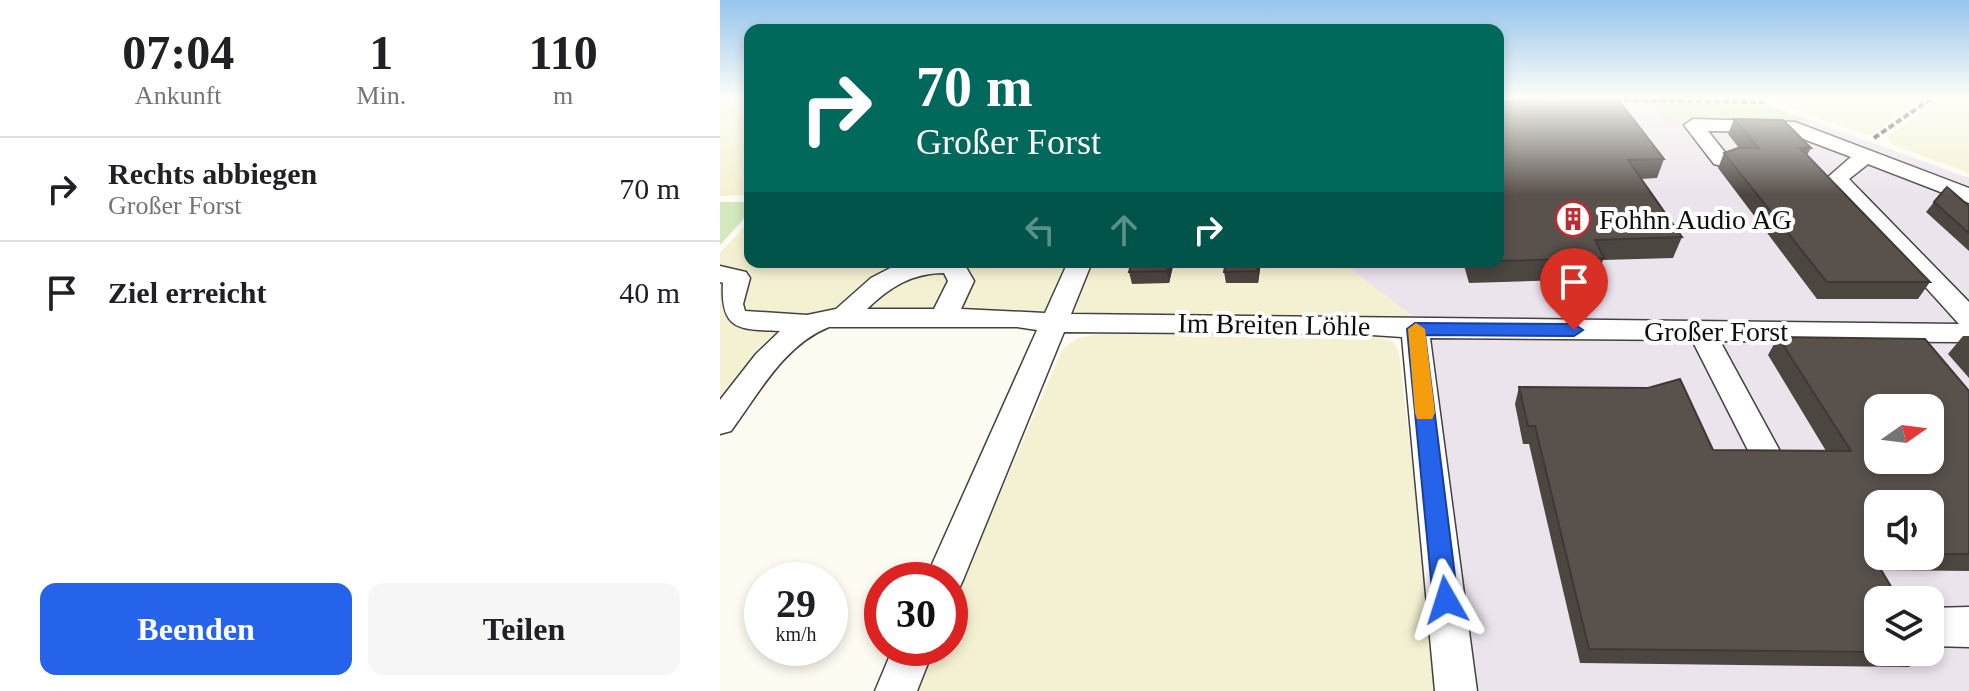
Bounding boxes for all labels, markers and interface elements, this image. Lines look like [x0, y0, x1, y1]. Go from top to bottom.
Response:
text: 07:04 [122, 26, 234, 79]
text: 1 [369, 26, 393, 79]
text: 110 [528, 26, 598, 79]
icon: right [784, 56, 888, 160]
text: 70 m [916, 56, 1033, 118]
text: Ankunft [135, 81, 222, 110]
text: Min. [356, 81, 406, 110]
text: m [553, 81, 573, 110]
text: Großer Forst [916, 122, 1101, 162]
text: Rechts abbiegen [108, 157, 317, 190]
icon: right [40, 167, 84, 211]
text: 70 m [619, 172, 680, 205]
text: Großer Forst [108, 191, 242, 220]
building icon: Fohhn Audio AG [1554, 200, 1592, 238]
place label: Fohhn Audio AG [1599, 204, 1792, 235]
icon: left [1018, 208, 1062, 252]
icon: ahead [1102, 208, 1146, 252]
icon: right [1186, 208, 1230, 252]
pin [1540, 248, 1608, 330]
icon: arrive [1552, 260, 1596, 304]
icon: arrive [40, 271, 84, 315]
text: Ziel erreicht [108, 276, 267, 309]
text: 40 m [619, 276, 680, 309]
street label: Im Breiten Löhle [1177, 307, 1371, 342]
street label: Großer Forst [1644, 316, 1788, 347]
north arrow [1864, 394, 1944, 474]
map controls [1864, 394, 1944, 666]
button: sound [1864, 490, 1944, 570]
position arrow [1404, 558, 1488, 642]
speed limit sign: 30 [864, 562, 968, 666]
text: 29 [776, 581, 816, 626]
button: Beenden [40, 583, 352, 675]
button: Teilen [368, 583, 680, 675]
button: layers [1864, 586, 1944, 666]
text: km/h [775, 623, 817, 645]

